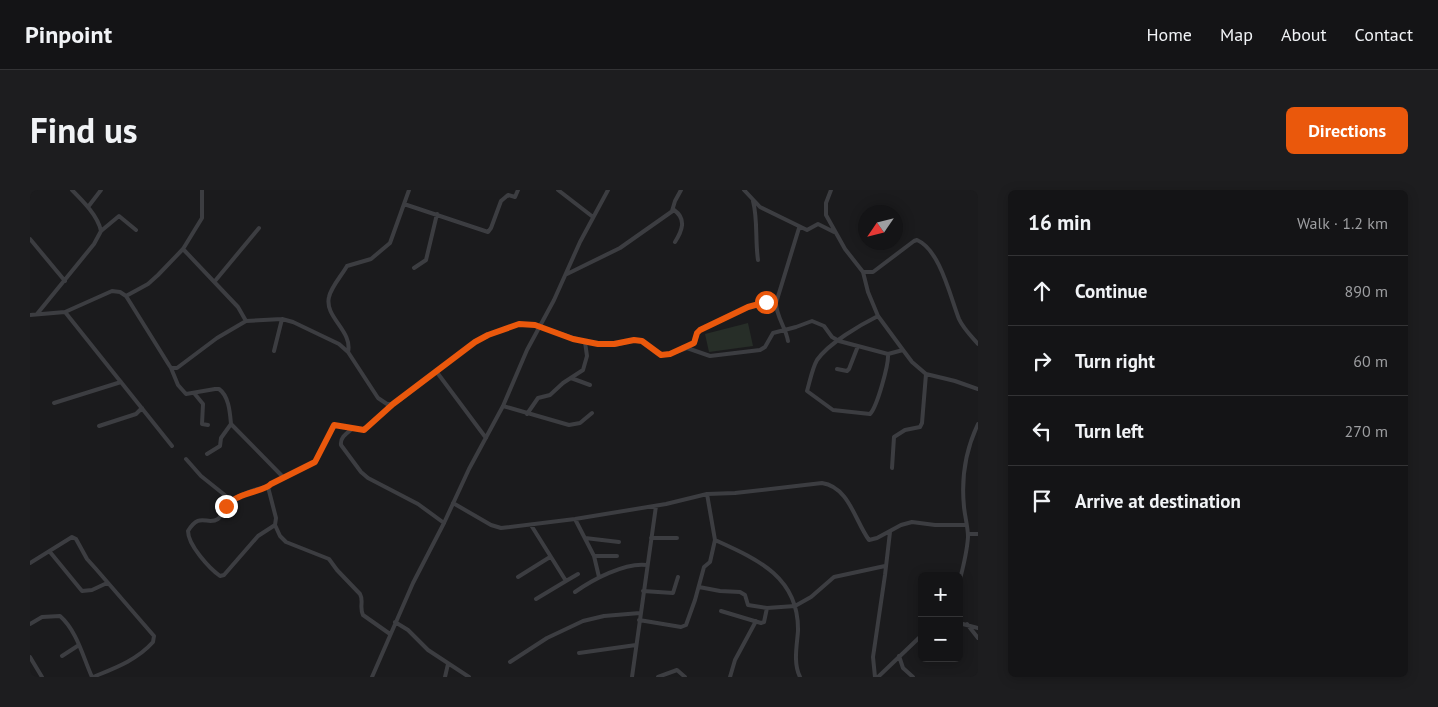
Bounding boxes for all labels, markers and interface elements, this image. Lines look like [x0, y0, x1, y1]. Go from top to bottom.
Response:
text: Pinpoint [25, 19, 112, 50]
text: Home [1146, 23, 1192, 46]
text: Map [1220, 23, 1253, 46]
text: About [1281, 23, 1327, 46]
text: Contact [1355, 23, 1413, 46]
text: Find us [30, 107, 138, 153]
button: Directions [1286, 107, 1408, 154]
north arrow [858, 205, 903, 250]
text: 16 min [1028, 209, 1091, 236]
text: Walk · 1.2 km [1297, 213, 1388, 233]
icon: ahead [1028, 277, 1056, 305]
text: Continue [1075, 279, 1147, 303]
text: 890 m [1345, 281, 1388, 301]
route start [755, 291, 778, 314]
icon: right [1028, 347, 1056, 375]
text: Turn right [1075, 349, 1155, 373]
text: 60 m [1353, 351, 1388, 371]
icon: left [1028, 417, 1056, 445]
text: Turn left [1075, 419, 1144, 443]
text: 270 m [1345, 421, 1388, 441]
icon: arrive [1028, 487, 1056, 515]
text: Arrive at destination [1075, 489, 1241, 513]
route end [215, 495, 238, 518]
map controls [918, 572, 963, 662]
button: + [918, 572, 963, 617]
button: − [918, 617, 963, 662]

